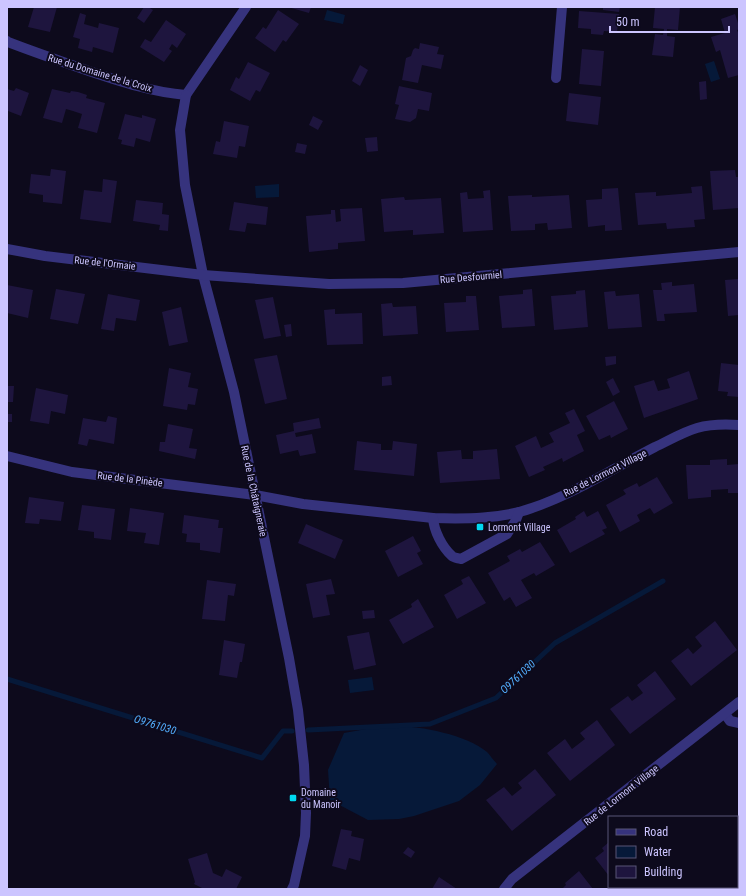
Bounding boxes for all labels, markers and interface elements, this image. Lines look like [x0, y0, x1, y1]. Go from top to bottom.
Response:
scale bar [610, 8, 729, 34]
text: 50 m [616, 15, 640, 29]
street label: Rue du Domaine de la Croix [47, 52, 154, 94]
street label: Rue de l'Ormaie [74, 254, 136, 272]
street label: Rue Desfourniel [440, 269, 502, 285]
street label: Rue de la Châtaigneraie [239, 444, 269, 538]
street label: Rue de Lormont Village [562, 447, 649, 499]
street label: Rue de la Pinède [97, 470, 163, 488]
marker: Lormont Village [475, 522, 485, 532]
place label: Lormont Village [488, 522, 551, 533]
water label: O9761030 [498, 657, 538, 697]
water label: O9761030 [132, 712, 178, 738]
street label: Rue de Lormont Village [582, 762, 661, 827]
place label: Domaine du Manoir [301, 787, 341, 810]
marker: Domaine du Manoir [288, 793, 298, 803]
legend [608, 816, 738, 888]
text: Road [644, 825, 668, 839]
text: Water [644, 845, 672, 859]
text: Building [644, 865, 682, 879]

